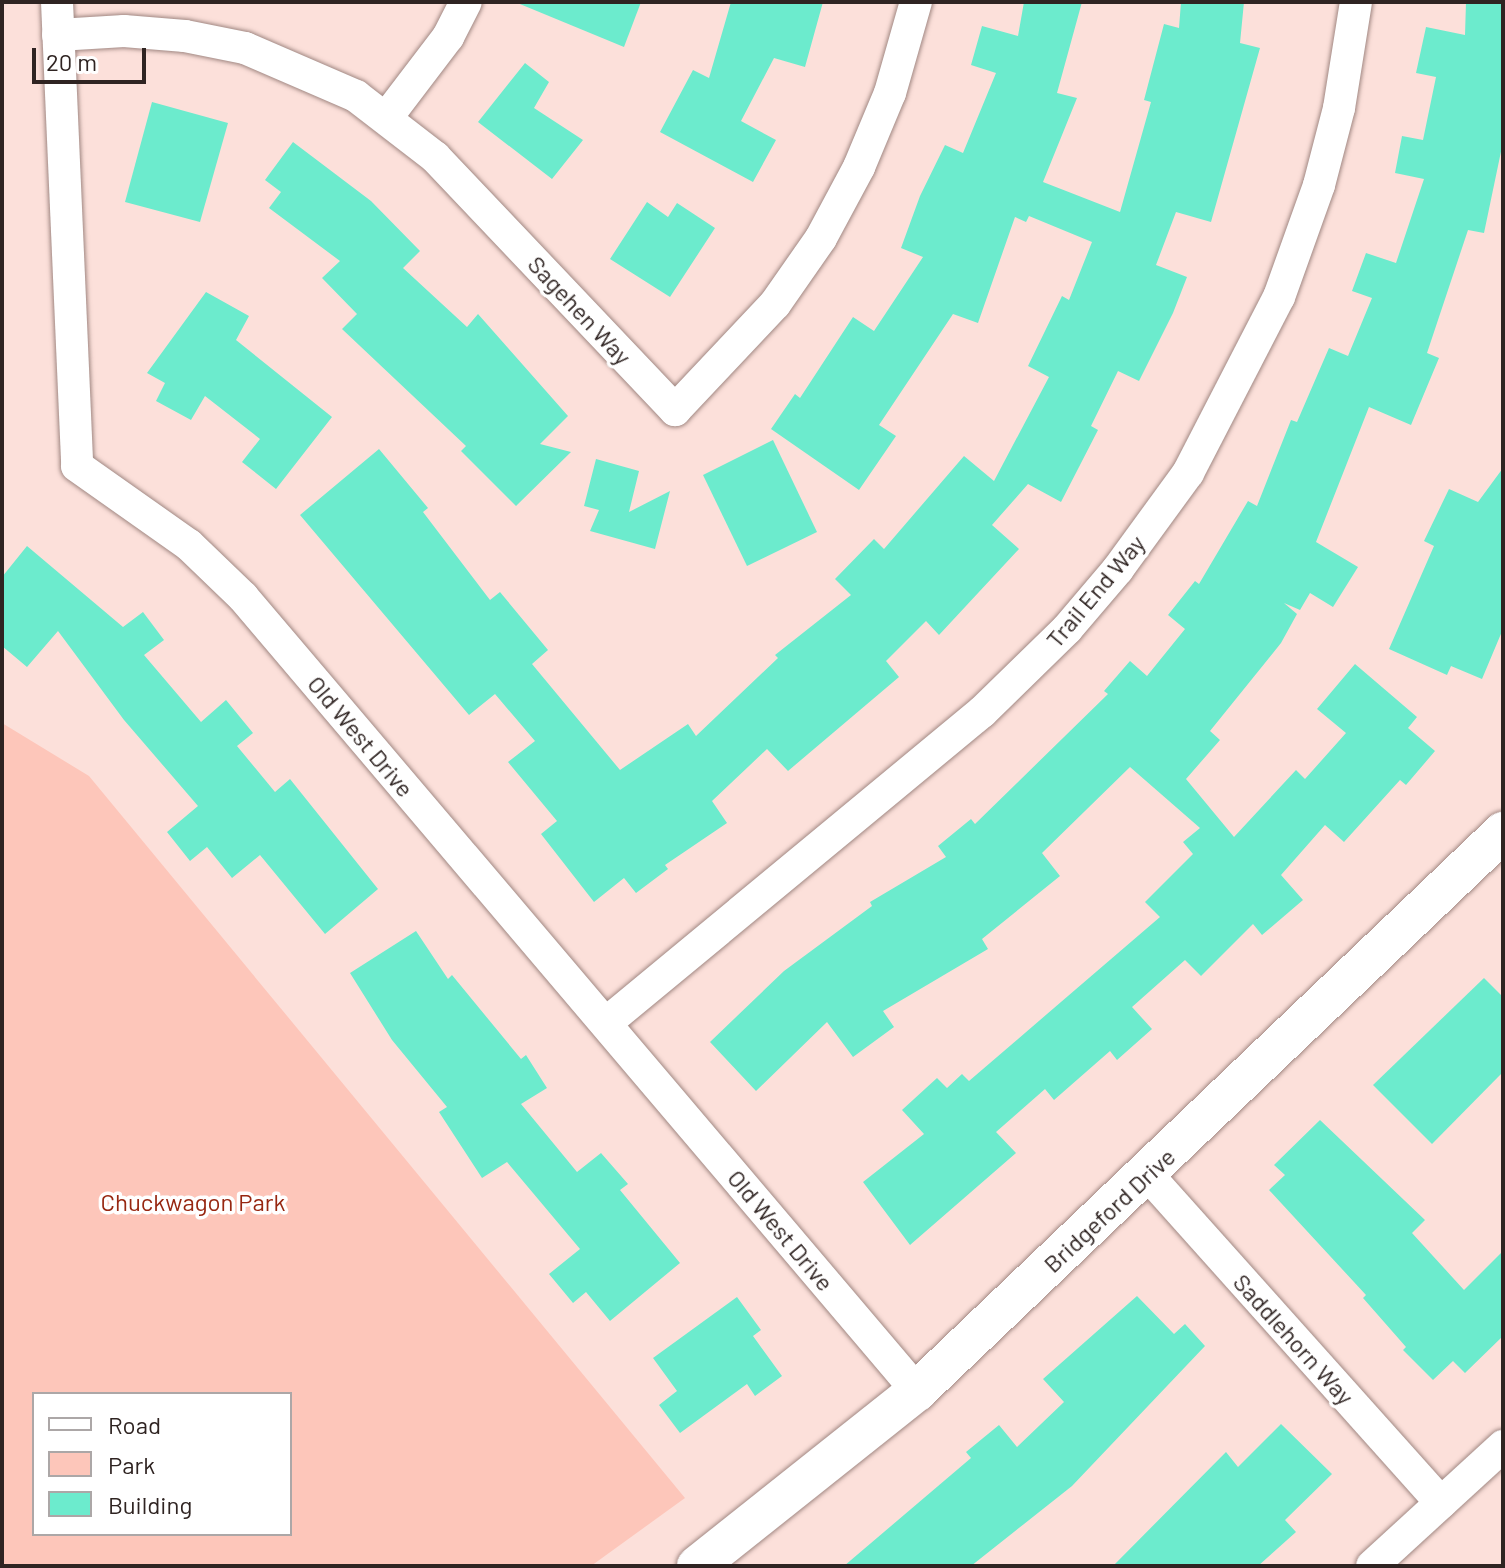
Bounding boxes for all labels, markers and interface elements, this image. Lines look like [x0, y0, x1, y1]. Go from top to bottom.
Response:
scale bar [36, 32, 150, 82]
text: 20 m [46, 47, 97, 76]
street label: Sagehen Way [522, 250, 638, 370]
street label: Trail End Way [1040, 529, 1150, 653]
street label: Old West Drive [302, 670, 420, 802]
street label: Bridgeford Drive [1037, 1142, 1181, 1278]
street label: Old West Drive [722, 1164, 840, 1296]
park label: Chuckwagon Park [101, 1188, 285, 1216]
street label: Saddlehorn Way [1228, 1268, 1360, 1410]
legend [32, 1392, 292, 1536]
text: Road [108, 1410, 161, 1439]
text: Park [108, 1450, 155, 1479]
text: Building [108, 1490, 192, 1519]

